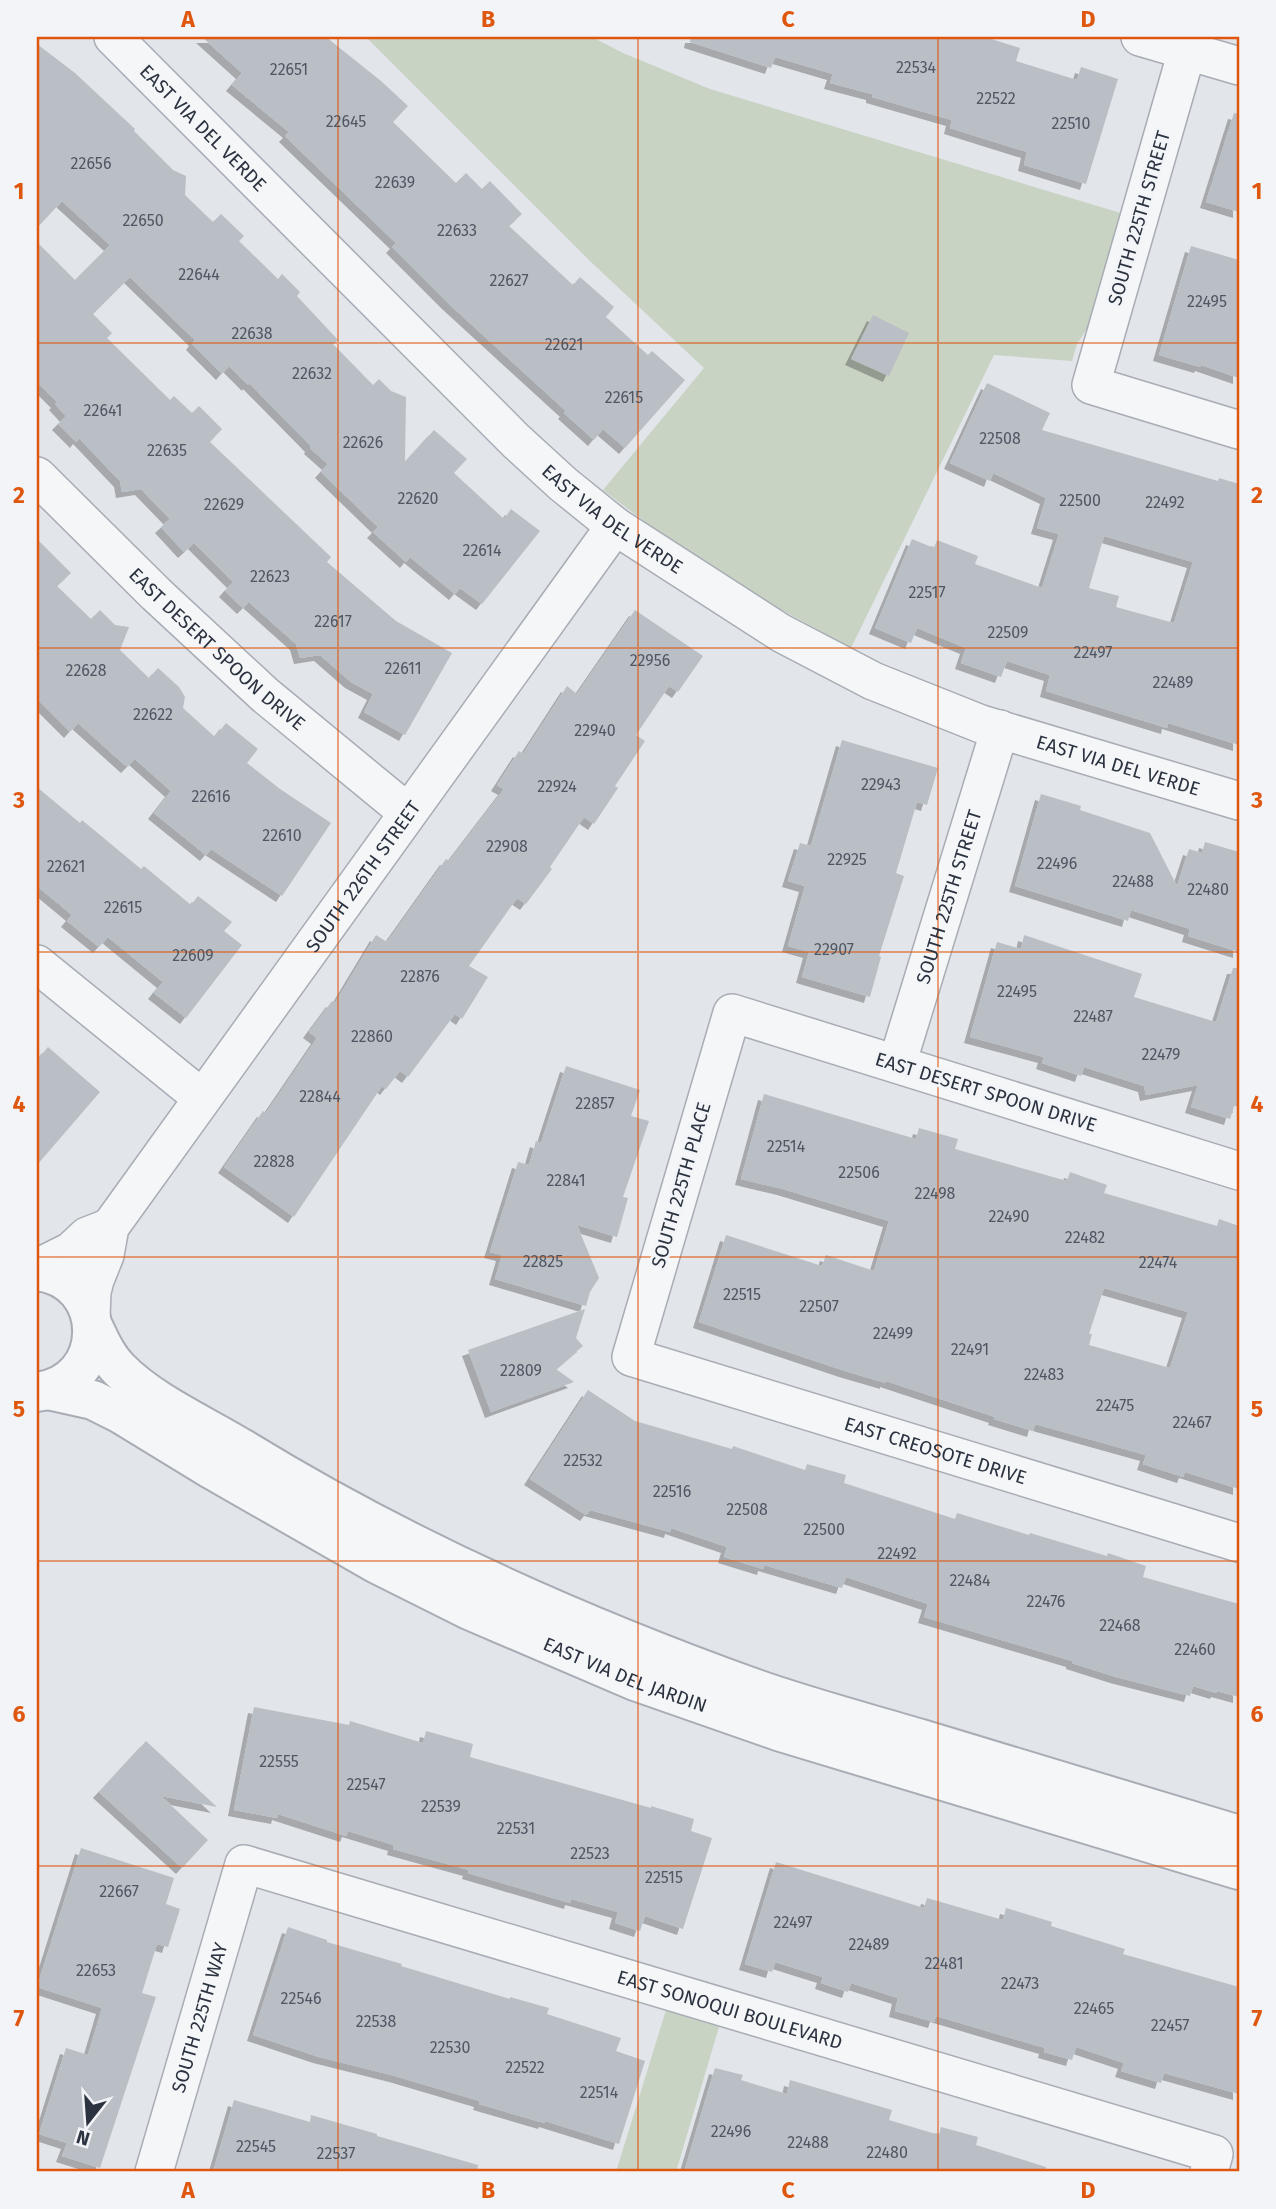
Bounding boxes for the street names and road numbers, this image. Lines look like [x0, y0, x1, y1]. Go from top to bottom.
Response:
street label: EAST VIA DEL VERDE [135, 59, 271, 196]
street label: SOUTH 225TH STREET [1103, 128, 1175, 308]
street label: EAST VIA DEL VERDE [537, 459, 687, 578]
street label: EAST DESERT SPOON DRIVE [125, 563, 310, 735]
street label: EAST VIA DEL VERDE [1034, 730, 1203, 800]
street label: SOUTH 226TH STREET [300, 796, 425, 956]
street label: SOUTH 225TH STREET [911, 807, 986, 986]
street label: EAST DESERT SPOON DRIVE [873, 1047, 1099, 1137]
street label: SOUTH 225TH PLACE [646, 1100, 716, 1270]
street label: EAST CREOSOTE DRIVE [842, 1411, 1029, 1489]
street label: EAST VIA DEL JARDIN [540, 1632, 710, 1717]
street label: SOUTH 225TH WAY [166, 1939, 232, 2095]
street label: EAST SONOQUI BOULEVARD [615, 1965, 845, 2054]

